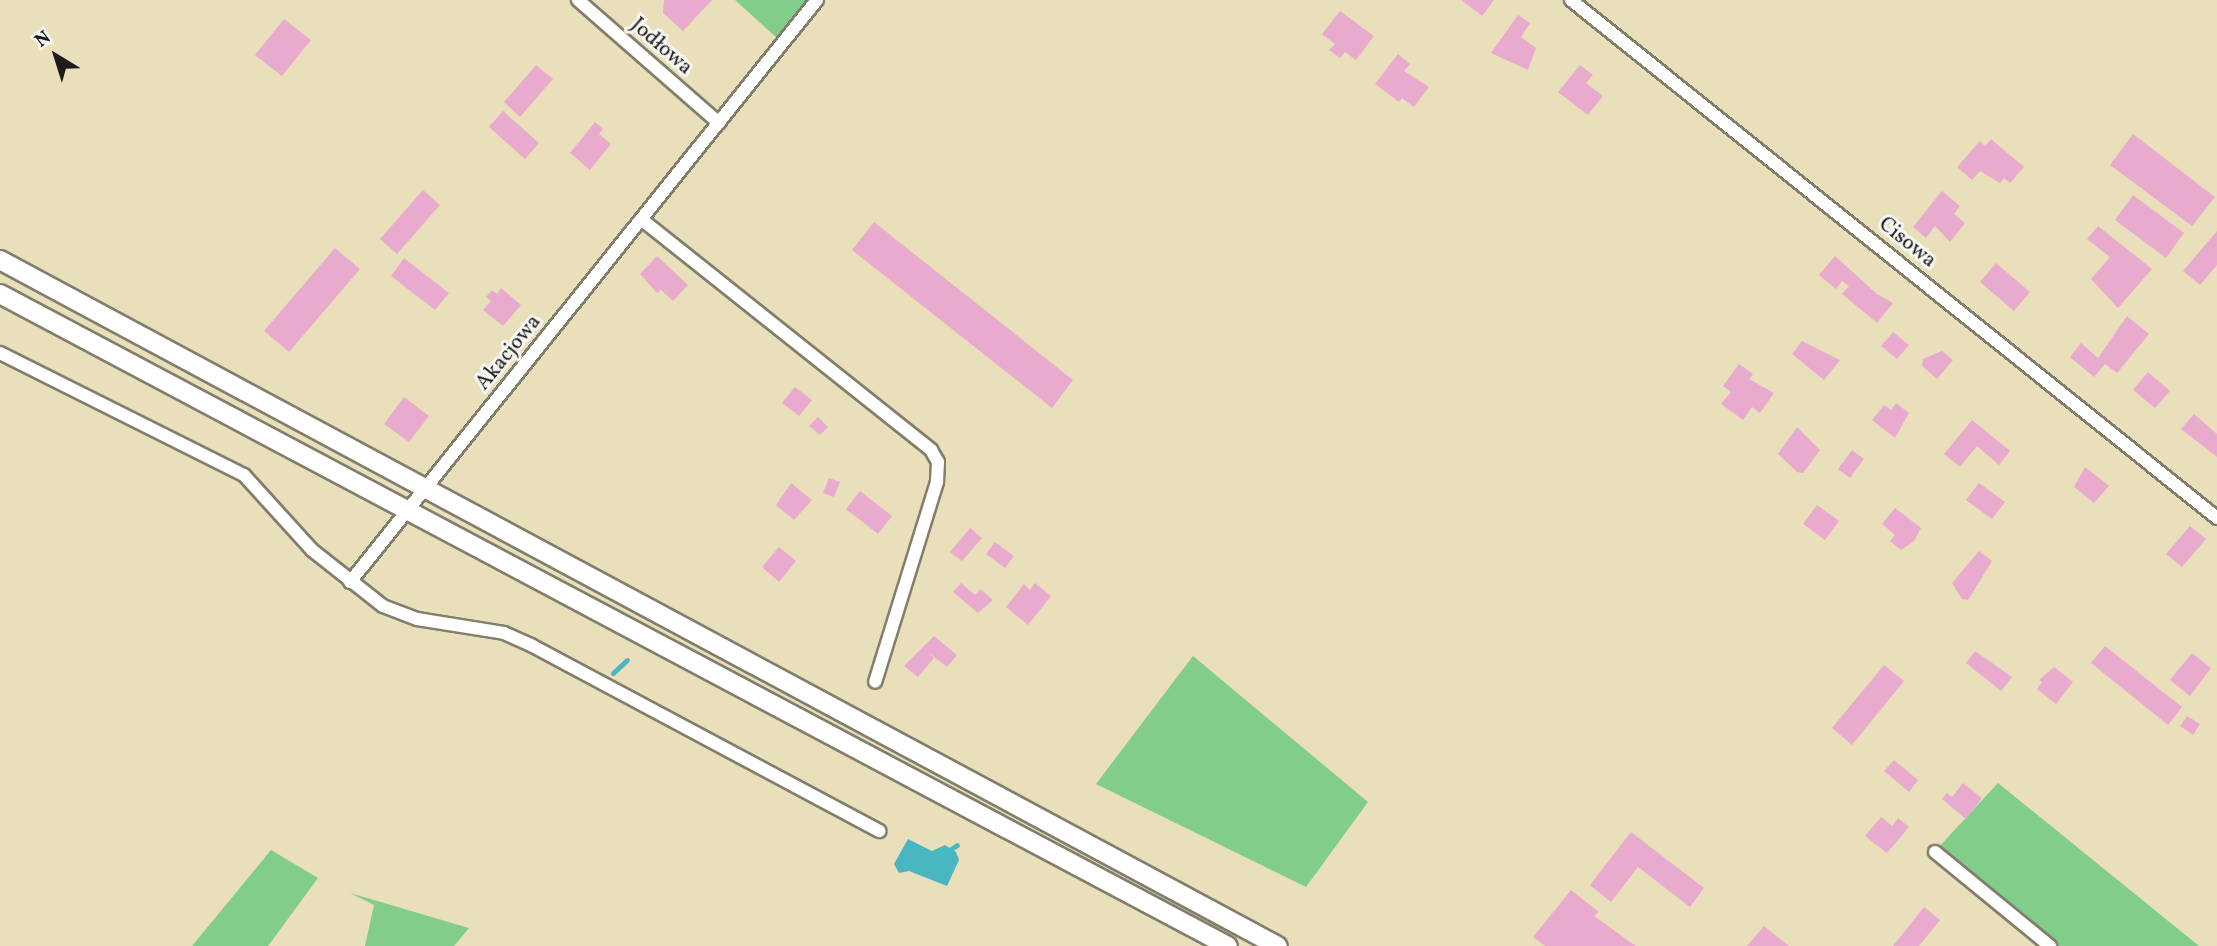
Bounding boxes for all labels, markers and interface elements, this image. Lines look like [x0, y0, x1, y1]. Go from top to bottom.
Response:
street label: Jodłowa [625, 13, 697, 81]
north arrow [21, 21, 91, 91]
text: N [30, 25, 57, 54]
street label: Cisowa [1873, 212, 1941, 274]
street label: Akacjowa [471, 310, 547, 396]

